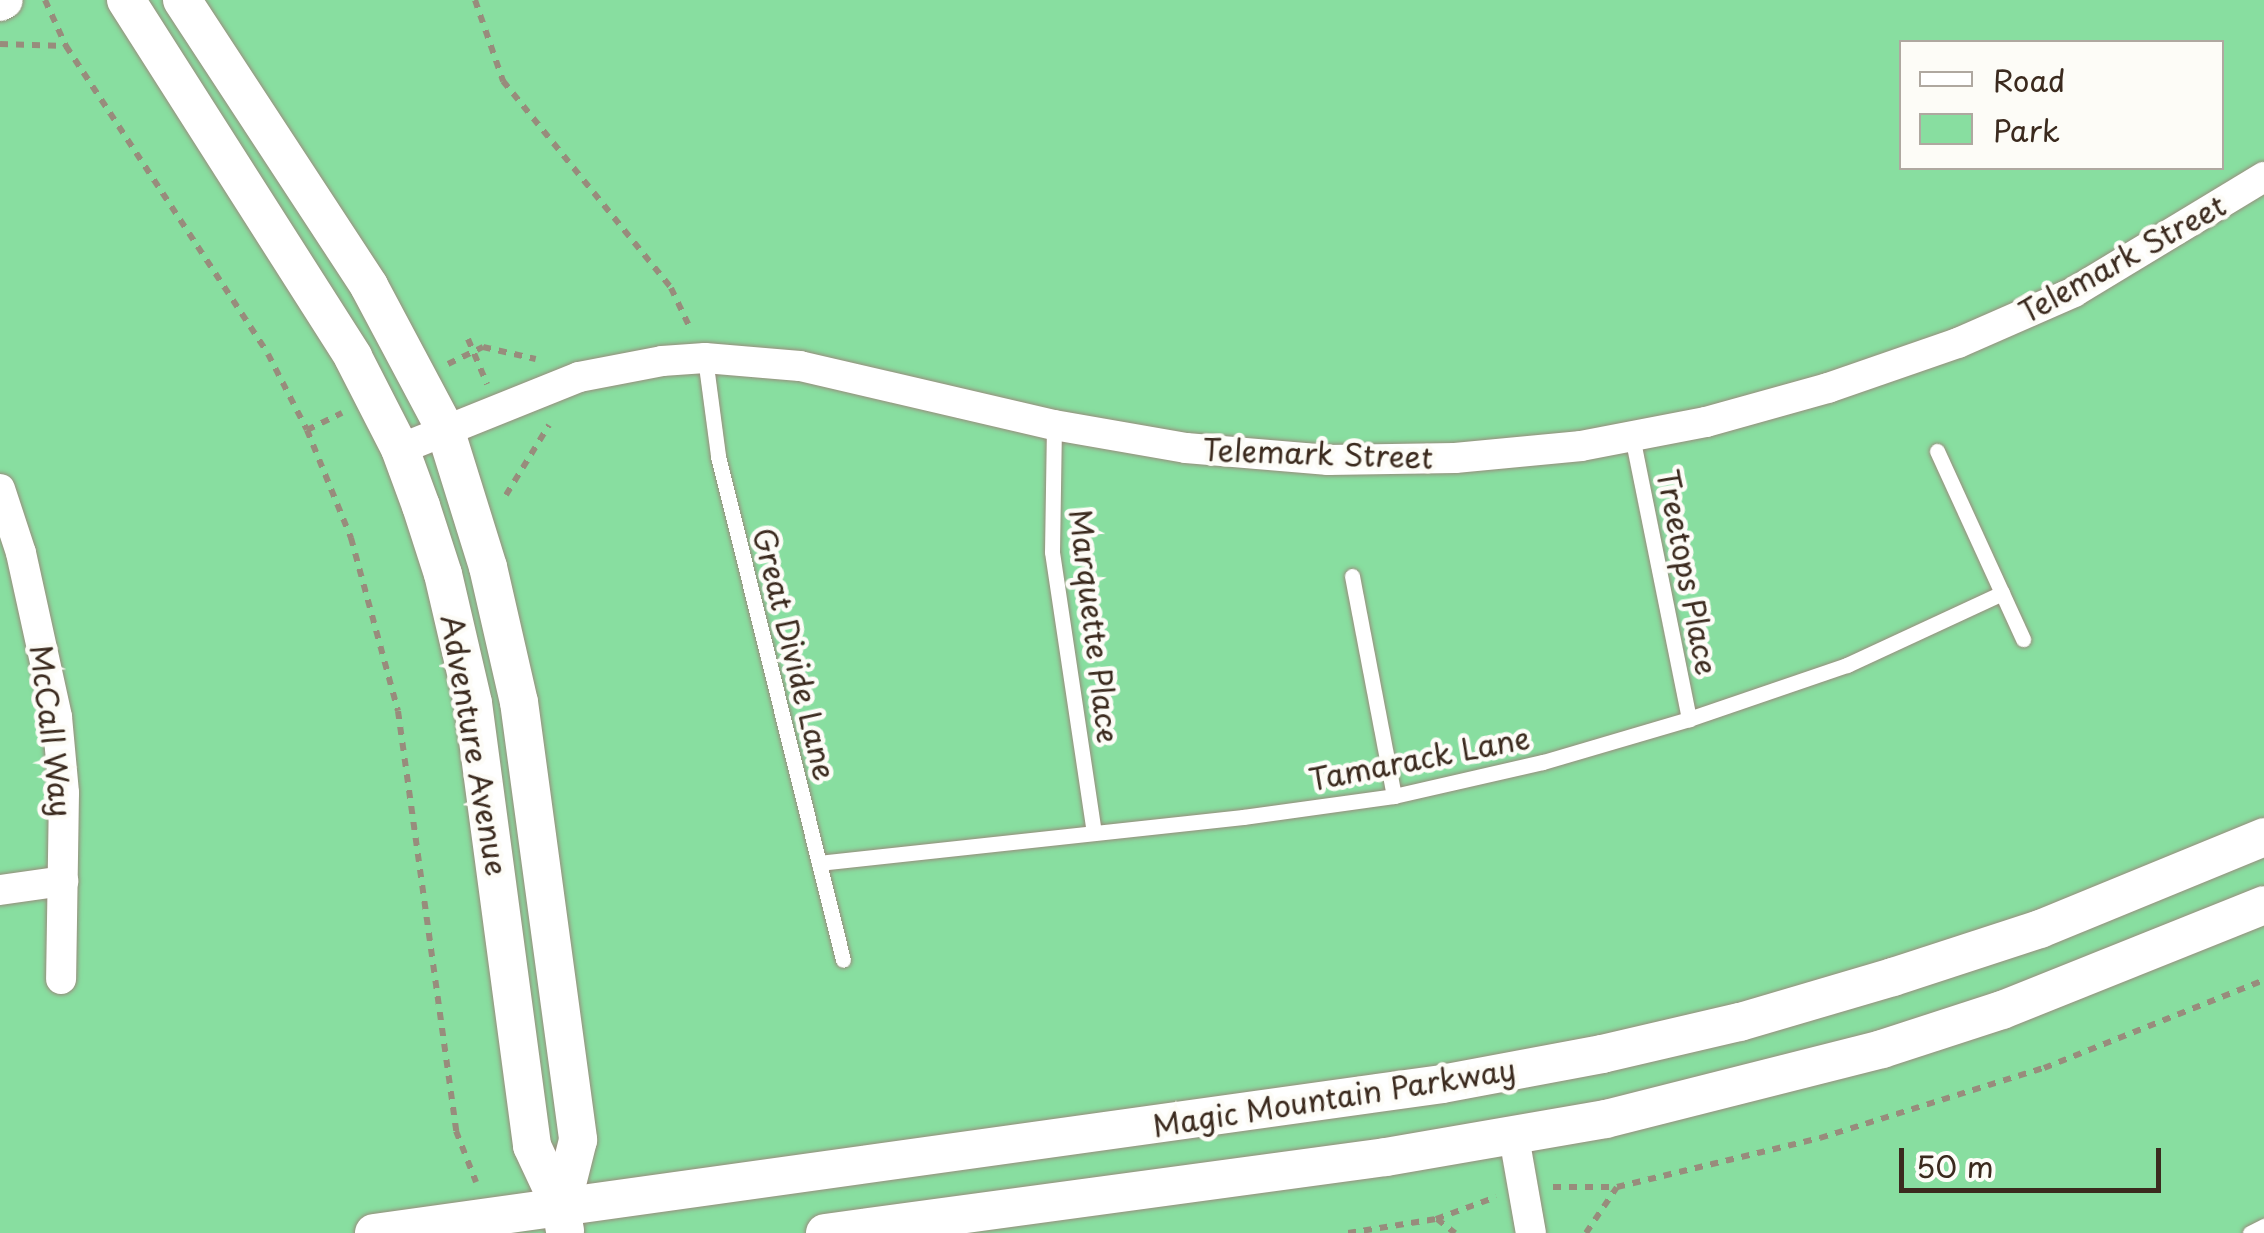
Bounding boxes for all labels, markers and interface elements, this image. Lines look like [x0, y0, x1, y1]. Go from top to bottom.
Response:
legend [1899, 40, 2224, 170]
text: Road [1993, 57, 2066, 102]
text: Park [1993, 107, 2060, 152]
street label: Telemark Street [2012, 186, 2232, 330]
street label: Telemark Street [1202, 431, 1434, 475]
street label: Treetops Place [1650, 465, 1726, 679]
street label: Marquette Place [1063, 506, 1127, 746]
street label: Great Divide Lane [746, 523, 844, 785]
street label: Adventure Avenue [434, 612, 516, 878]
street label: McCall Way [24, 643, 80, 819]
street label: Tamarack Lane [1304, 719, 1534, 797]
street label: Magic Mountain Parkway [1147, 1050, 1521, 1144]
scale bar [1904, 1128, 2166, 1190]
text: 50 m [1916, 1143, 1994, 1188]

